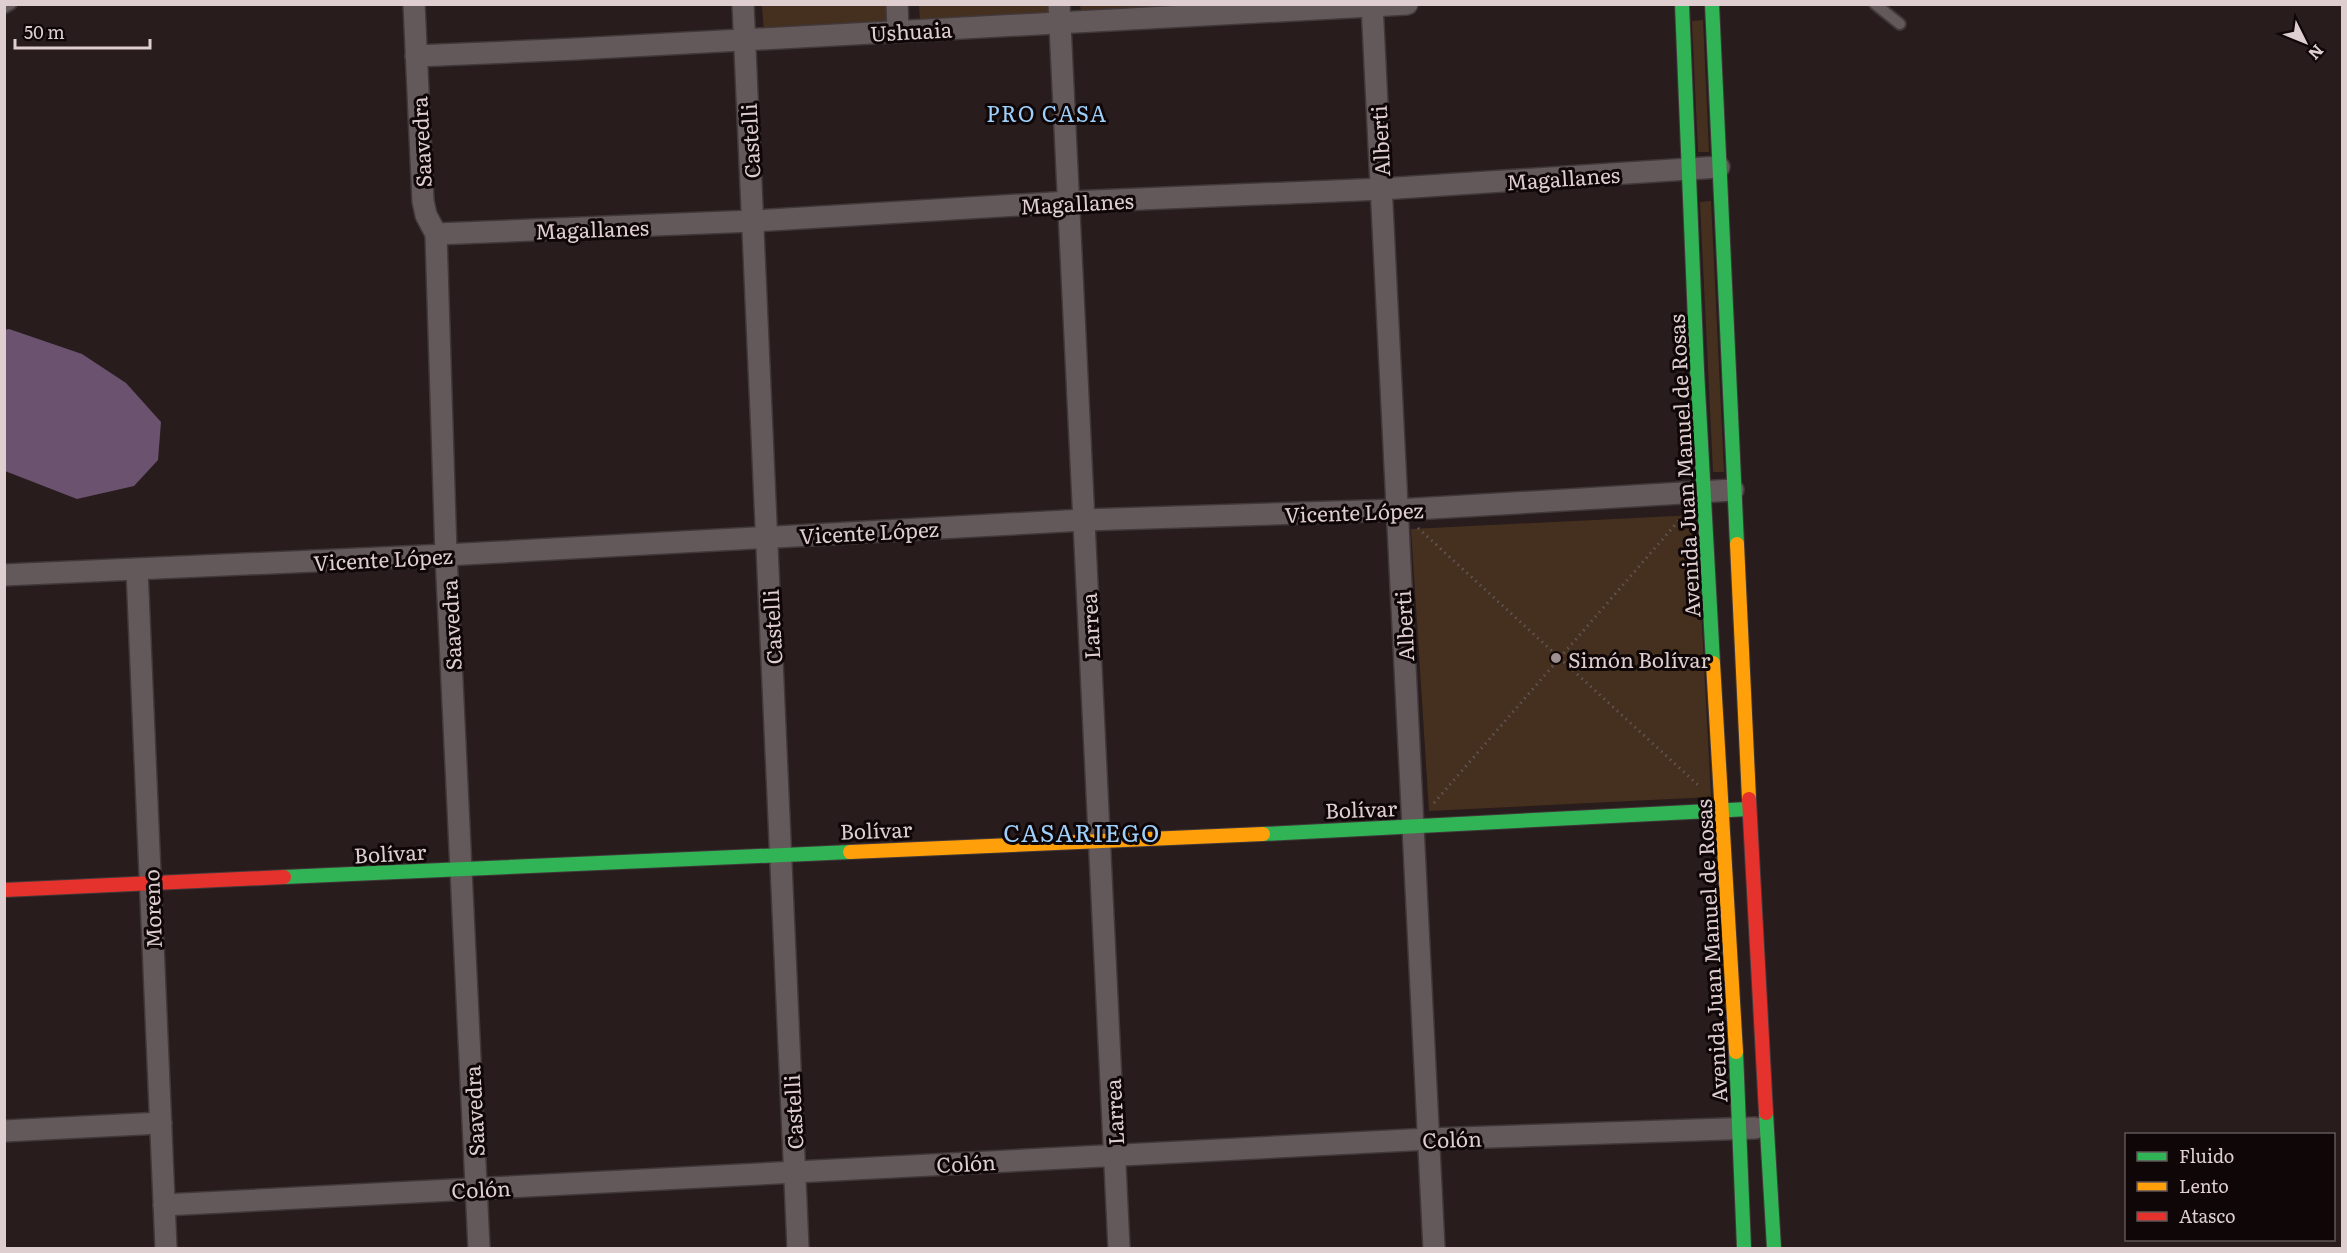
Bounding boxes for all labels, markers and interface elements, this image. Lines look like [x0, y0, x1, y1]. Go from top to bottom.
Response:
scale bar [15, 12, 150, 50]
street label: Ushuaia [869, 12, 953, 48]
north arrow [2275, 12, 2335, 72]
text: 50 m [24, 18, 65, 45]
text: N [2303, 40, 2330, 66]
street label: Saavedra [402, 95, 438, 188]
district label: PRO CASA [986, 96, 1108, 129]
street label: Castelli [732, 103, 766, 179]
street label: Alberti [1362, 105, 1396, 177]
street label: Magallanes [1505, 158, 1621, 196]
street label: Magallanes [1019, 184, 1135, 220]
street label: Magallanes [535, 211, 649, 245]
street label: Avenida Juan Manuel de Rosas [1660, 314, 1706, 618]
street label: Vicente López [1284, 493, 1424, 529]
street label: Vicente López [799, 512, 939, 550]
street label: Vicente López [313, 539, 453, 577]
street label: Saavedra [432, 578, 468, 671]
street label: Castelli [754, 589, 788, 665]
street label: Alberti [1386, 590, 1420, 662]
street label: Larrea [1072, 591, 1106, 660]
place label: Simón Bolívar [1568, 643, 1710, 674]
marker: Simón Bolívar [1549, 651, 1563, 665]
street label: Bolívar [1324, 791, 1398, 825]
street label: Avenida Juan Manuel de Rosas [1687, 799, 1733, 1103]
street label: Bolívar [839, 812, 913, 846]
district label: CASARIEGO [1003, 814, 1161, 849]
street label: Bolívar [353, 835, 427, 869]
street label: Moreno [134, 869, 168, 949]
street label: Saavedra [455, 1064, 491, 1157]
street label: Castelli [775, 1074, 809, 1150]
street label: Larrea [1096, 1077, 1130, 1146]
street label: Colón [1422, 1121, 1482, 1155]
legend [2125, 1133, 2335, 1241]
text: Fluido [2179, 1142, 2234, 1169]
street label: Colón [935, 1145, 997, 1179]
street label: Colón [450, 1171, 512, 1205]
text: Lento [2179, 1172, 2229, 1199]
text: Atasco [2179, 1202, 2236, 1229]

